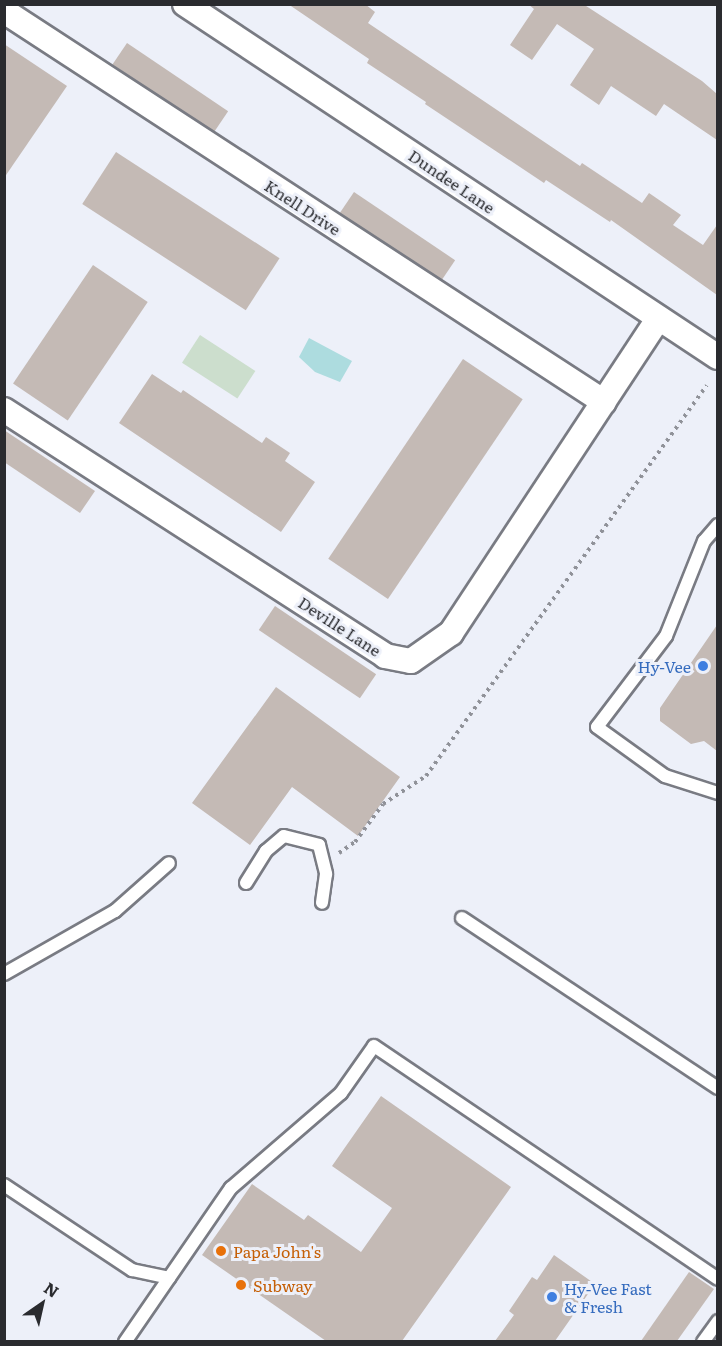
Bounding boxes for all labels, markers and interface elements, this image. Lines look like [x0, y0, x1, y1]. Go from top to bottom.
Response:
street label: Dundee Lane [405, 145, 499, 217]
street label: Knell Drive [261, 175, 345, 239]
street label: Deville Lane [295, 592, 385, 660]
place label: Hy-Vee [638, 656, 691, 676]
marker: Hy-Vee [696, 659, 710, 673]
place label: Papa John's [233, 1241, 321, 1261]
marker: Papa John's [214, 1244, 228, 1258]
north arrow [12, 1274, 72, 1334]
text: N [40, 1275, 64, 1303]
place label: Subway [253, 1275, 312, 1295]
marker: Subway [234, 1278, 248, 1292]
place label: Hy-Vee Fast & Fresh [564, 1278, 652, 1316]
marker: Hy-Vee Fast & Fresh [545, 1290, 559, 1304]

